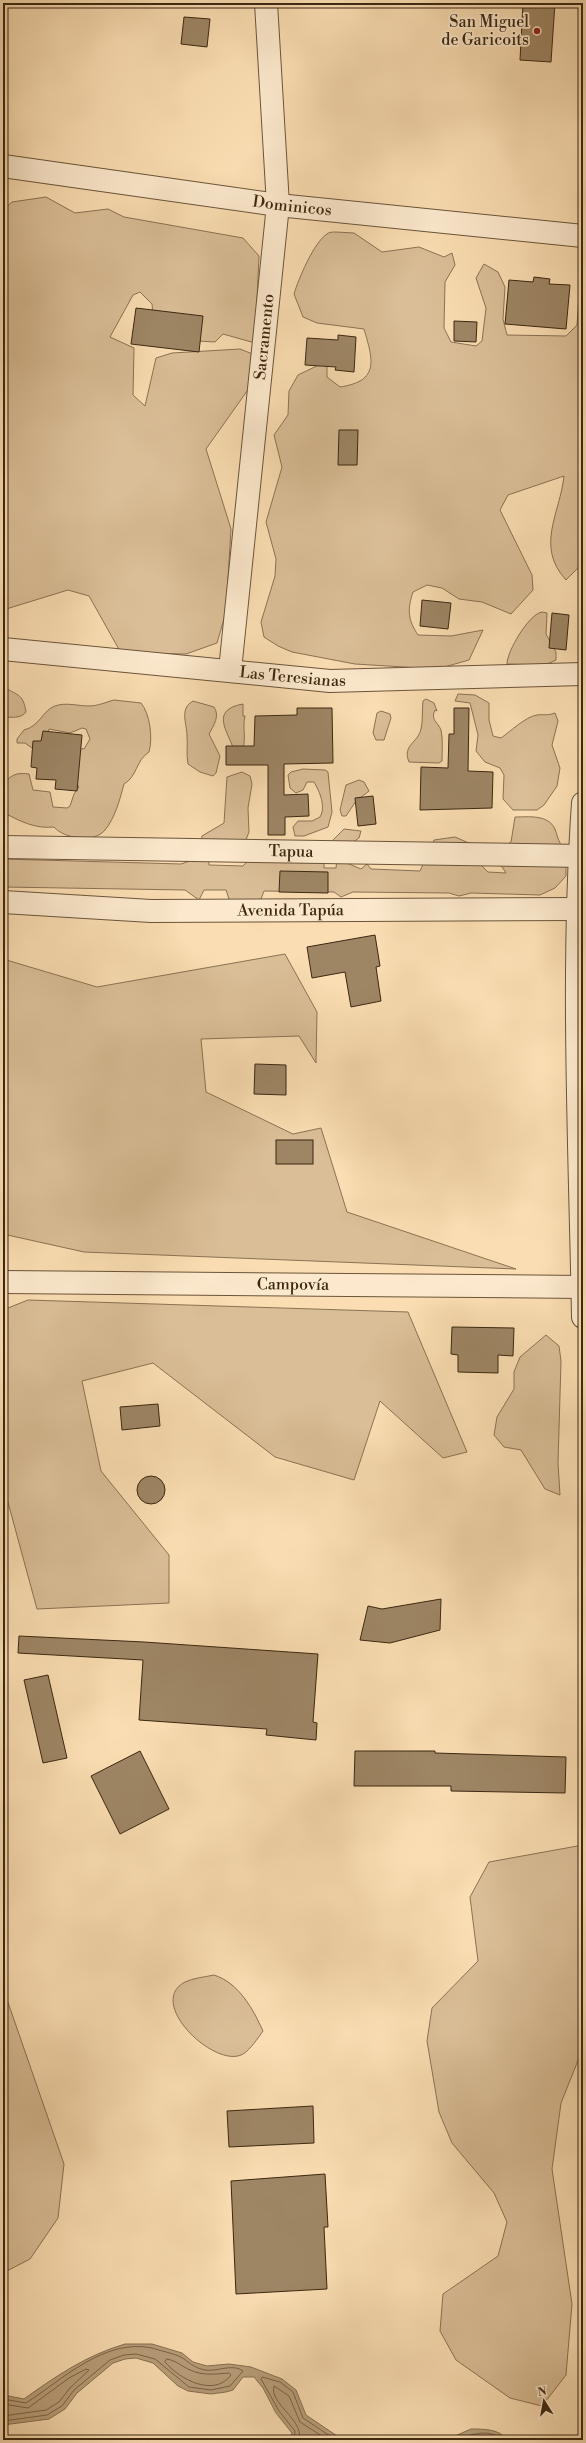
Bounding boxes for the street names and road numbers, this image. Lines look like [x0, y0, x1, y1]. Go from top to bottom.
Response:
street label: Dominicos [251, 192, 333, 220]
street label: Sacramento [250, 293, 279, 381]
street label: Las Teresianas [238, 662, 346, 691]
street label: Tapua [268, 841, 314, 862]
street label: Avenida Tapúa [237, 900, 345, 921]
street label: Campovía [257, 1274, 330, 1295]

